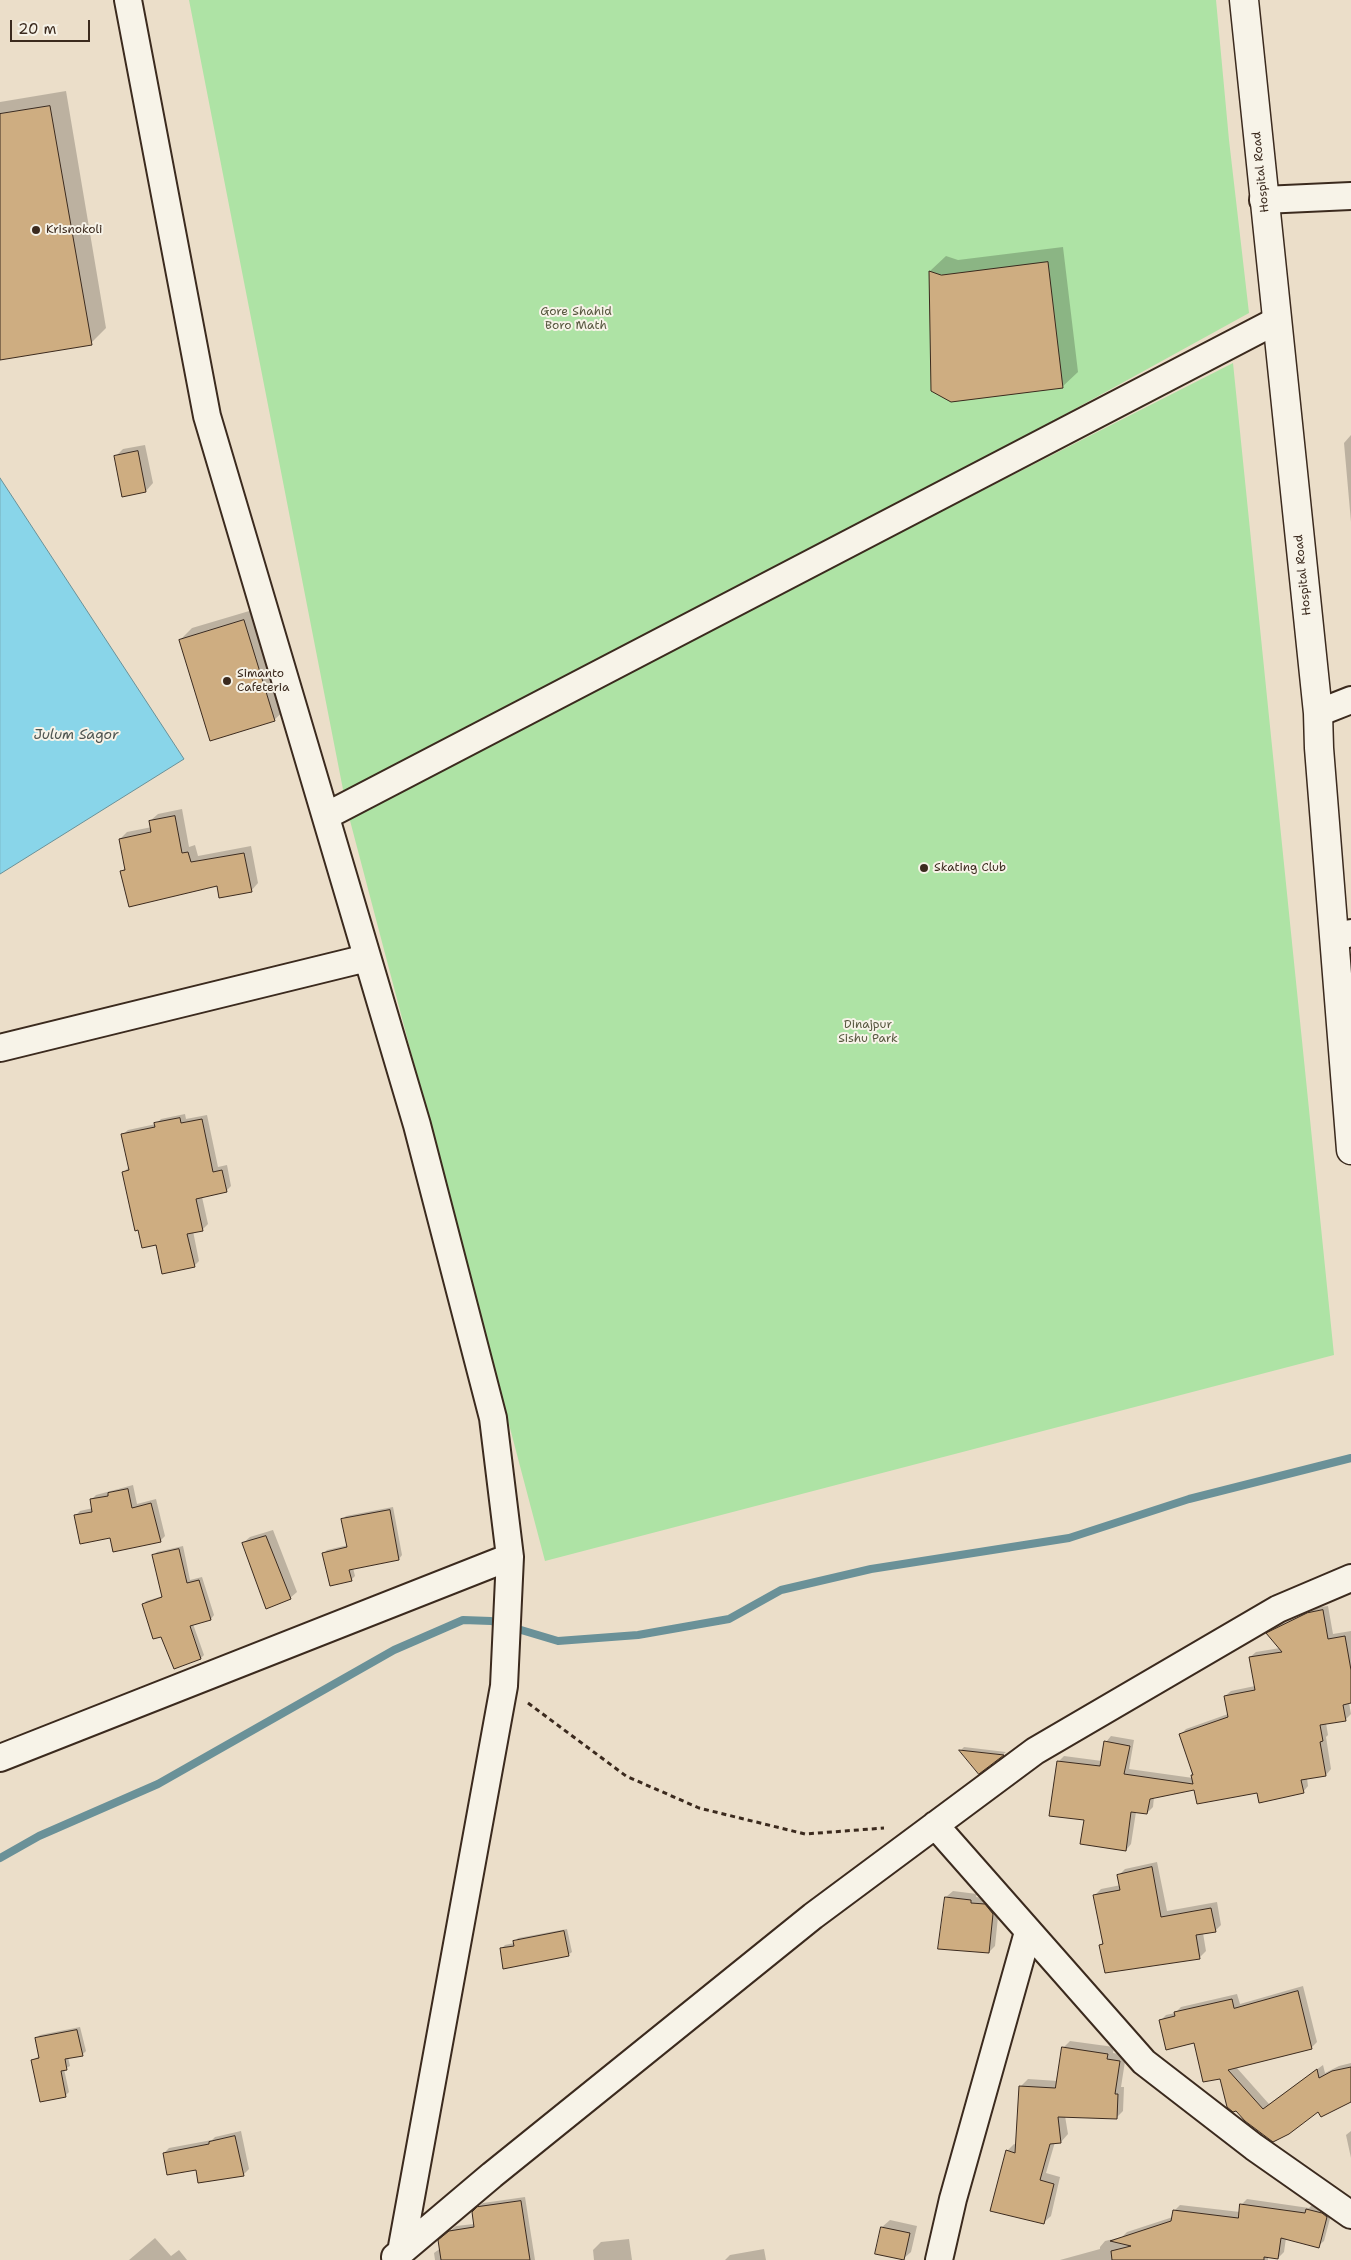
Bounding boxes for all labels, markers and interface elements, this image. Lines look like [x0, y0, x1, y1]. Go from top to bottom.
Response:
scale bar [12, 10, 92, 42]
text: 20 m [18, 19, 57, 39]
street label: Hospital Road [1250, 131, 1272, 213]
place label: Krisnokoli [46, 223, 102, 237]
marker: Krisnokoli [30, 224, 42, 236]
park label: Gore Shahid Boro Math [540, 305, 612, 333]
street label: Hospital Road [1292, 534, 1314, 616]
place label: Simanto Cafeteria [237, 667, 290, 695]
marker: Simanto Cafeteria [221, 675, 233, 687]
water label: Julum Sagor [33, 727, 119, 743]
place label: Skating Club [934, 861, 1006, 875]
marker: Skating Club [918, 862, 930, 874]
park label: Dinajpur Sishu Park [838, 1018, 898, 1046]

